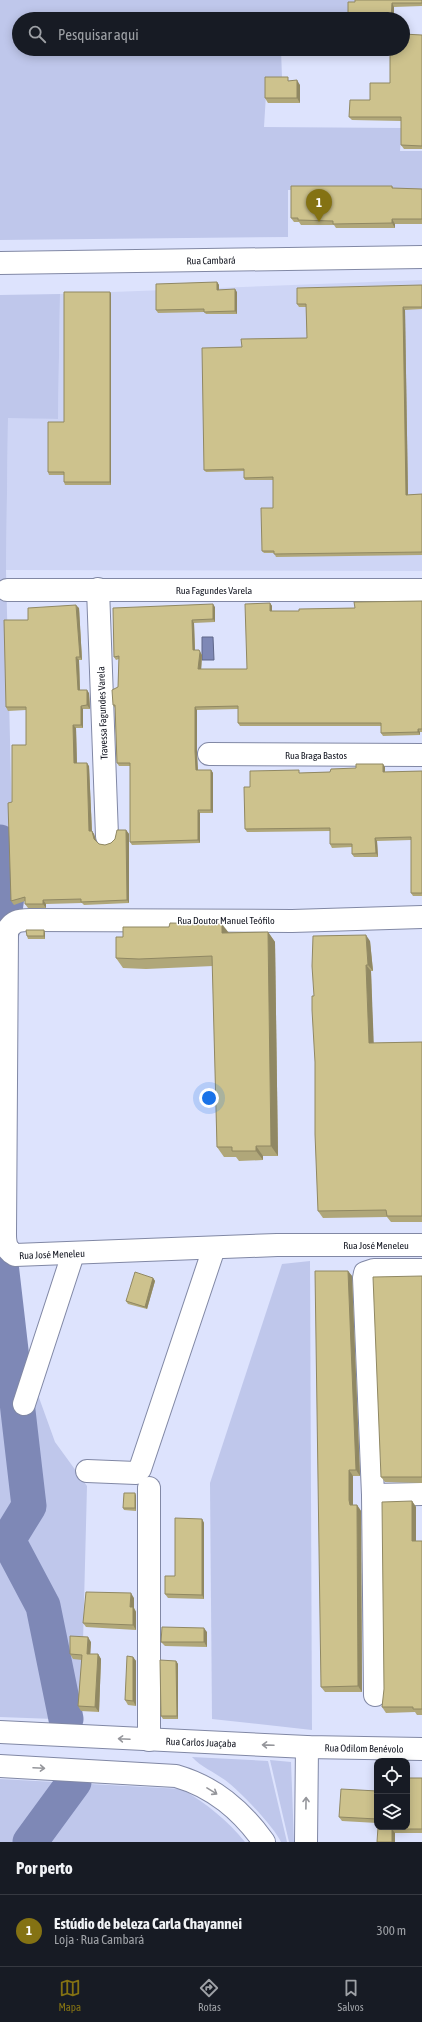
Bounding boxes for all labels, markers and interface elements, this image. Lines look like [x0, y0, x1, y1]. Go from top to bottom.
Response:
search box [12, 12, 410, 56]
icon: search [26, 23, 48, 45]
text: Pesquisar aqui [58, 26, 139, 43]
pin: 1 [306, 189, 332, 222]
street label: Rua Cambará [186, 255, 236, 266]
street label: Rua Fagundes Varela [176, 585, 253, 596]
street label: Travessa Fagundes Varela [95, 666, 110, 760]
street label: Rua Braga Bastos [285, 750, 347, 761]
street label: Rua Doutor Manuel Teófilo [177, 915, 275, 926]
your location [199, 1088, 219, 1108]
street label: Rua José Meneleu [343, 1240, 409, 1251]
street label: Rua José Meneleu [19, 1248, 85, 1261]
one-way arrow [118, 1735, 131, 1742]
street label: Rua Carlos Juaçaba [166, 1736, 237, 1749]
one-way arrow [262, 1742, 275, 1749]
street label: Rua Odilom Benévolo [324, 1742, 404, 1755]
map controls [374, 1758, 410, 1830]
button: locate [374, 1758, 410, 1794]
one-way arrow [32, 1764, 45, 1772]
one-way arrow [206, 1787, 218, 1795]
button: layers [374, 1794, 410, 1830]
one-way arrow [302, 1797, 310, 1810]
text: Por perto [16, 1858, 73, 1878]
text: Estúdio de beleza Carla Chayannei [54, 1915, 242, 1932]
text: 1 [26, 1923, 32, 1938]
text: 300 m [377, 1923, 406, 1938]
text: Loja · Rua Cambará [54, 1932, 144, 1947]
tab: Mapa [58, 1977, 81, 2013]
tab: Rotas [198, 1977, 221, 2013]
tab: Salvos [338, 1977, 364, 2013]

